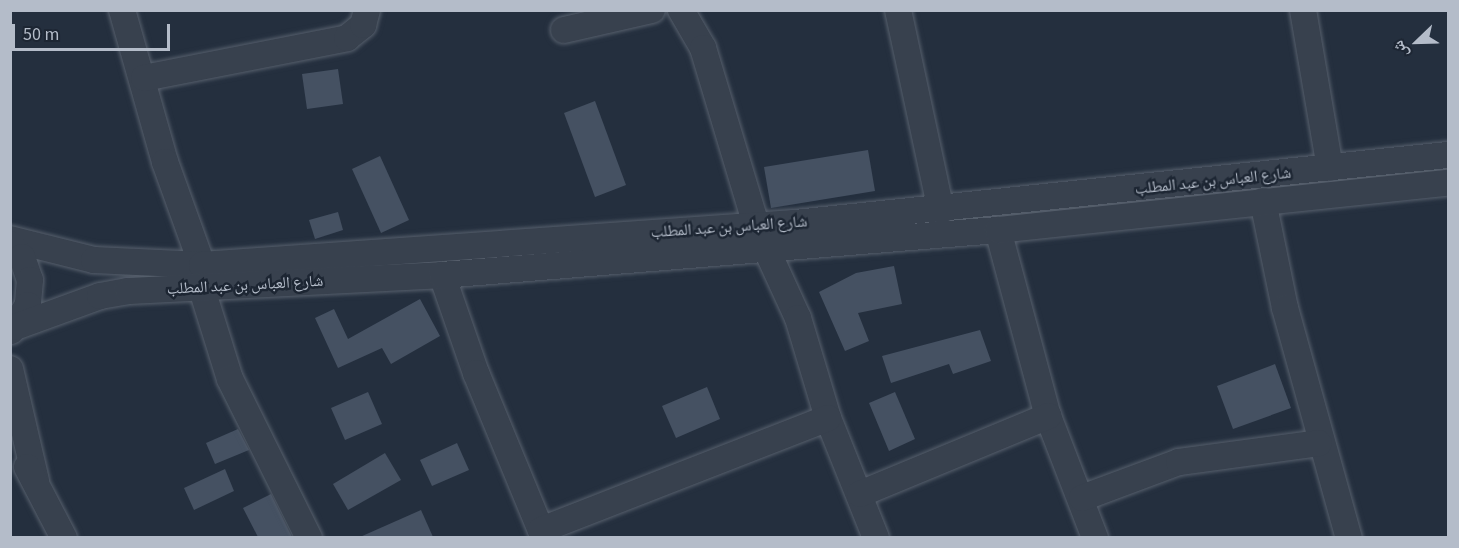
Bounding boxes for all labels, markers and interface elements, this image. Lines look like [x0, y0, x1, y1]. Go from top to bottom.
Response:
scale bar [15, 12, 172, 50]
north arrow [1387, 12, 1447, 72]
text: 50 m [23, 22, 59, 47]
text: ش [1387, 37, 1414, 61]
street label: شارع العباس بن عبد المطلب [1134, 163, 1292, 199]
street label: شارع العباس بن عبد المطلب [650, 212, 808, 242]
street label: شارع العباس بن عبد المطلب [166, 271, 324, 299]

